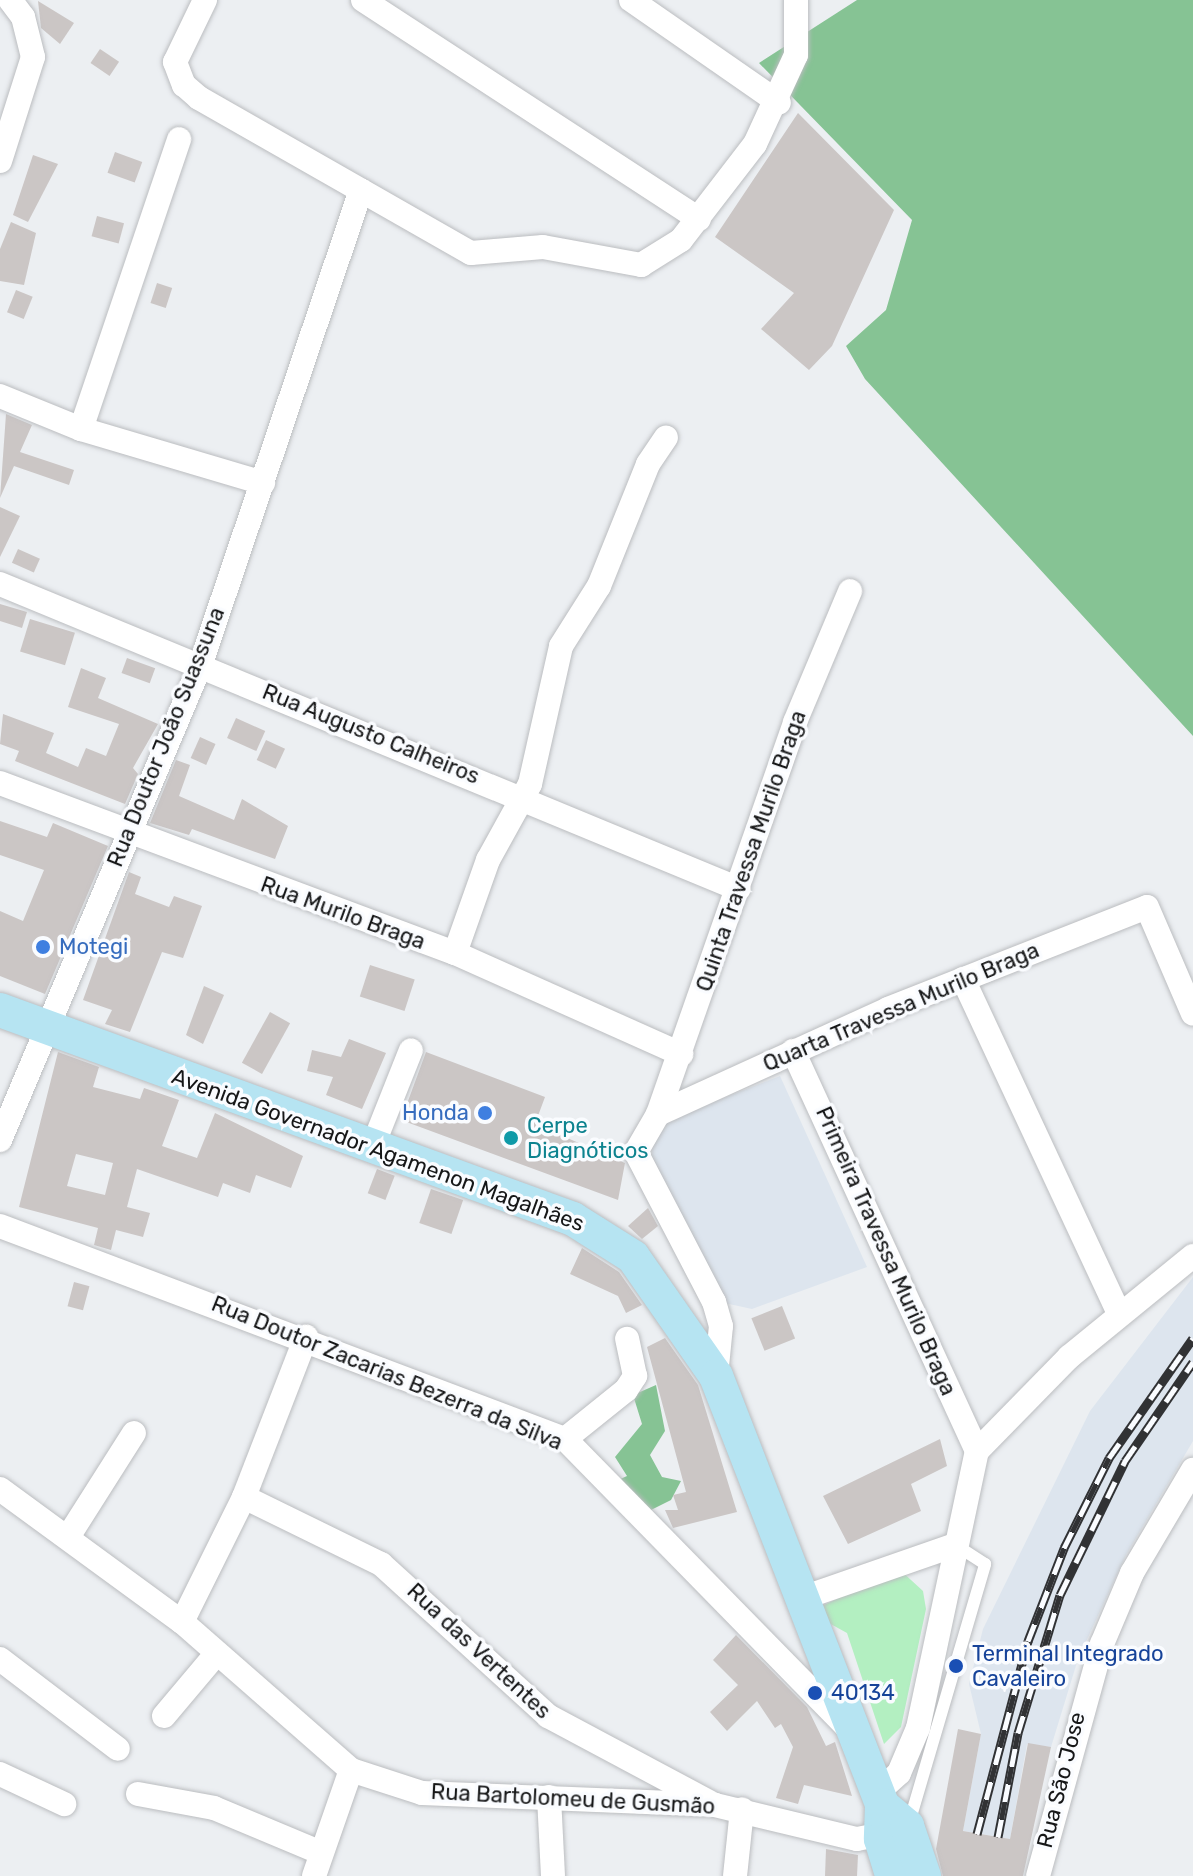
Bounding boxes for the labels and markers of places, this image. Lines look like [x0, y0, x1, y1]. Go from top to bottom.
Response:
place label: Motegi [59, 934, 128, 960]
marker: Motegi [34, 938, 52, 956]
place label: Honda [402, 1100, 469, 1126]
marker: Honda [476, 1104, 494, 1122]
place label: Cerpe Diagnóticos [527, 1112, 649, 1164]
marker: Cerpe Diagnóticos [502, 1129, 520, 1147]
place label: Terminal Integrado Cavaleiro [972, 1640, 1164, 1692]
marker: Terminal Integrado Cavaleiro [947, 1657, 965, 1675]
place label: 40134 [831, 1680, 895, 1706]
marker: 40134 [806, 1684, 824, 1702]

